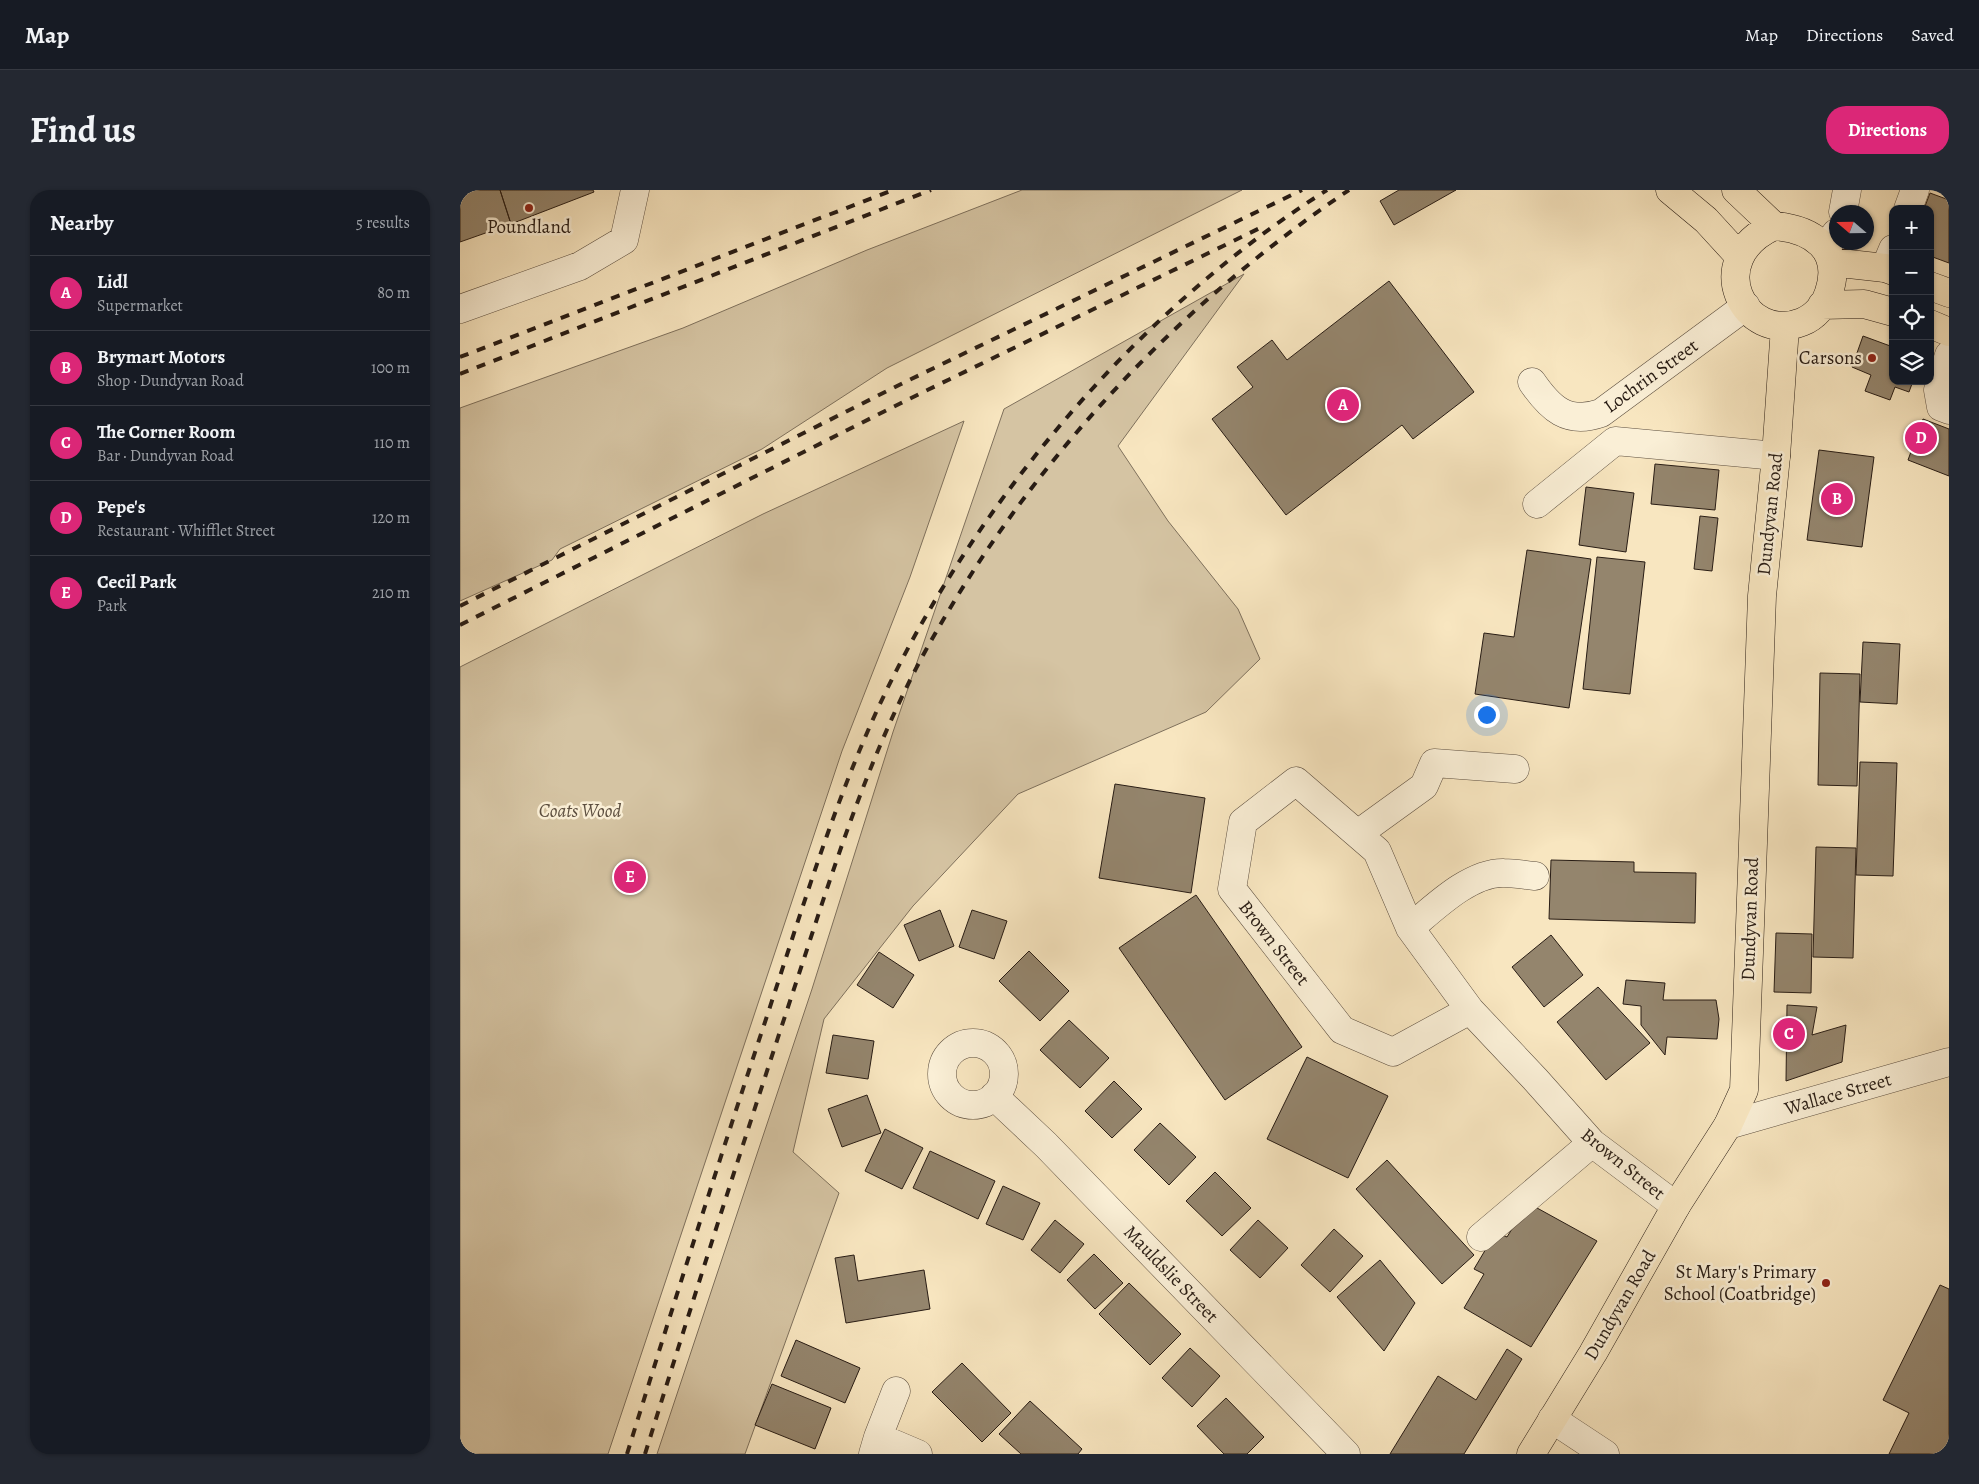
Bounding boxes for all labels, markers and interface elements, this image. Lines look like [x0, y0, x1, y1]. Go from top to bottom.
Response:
text: Map [25, 19, 69, 51]
text: Map [1745, 23, 1778, 47]
text: Directions [1806, 23, 1883, 47]
text: Saved [1911, 23, 1954, 47]
text: Find us [30, 106, 136, 154]
button: Directions [1826, 106, 1949, 154]
marker: Poundland [523, 202, 535, 214]
north arrow [1829, 205, 1874, 250]
map controls [1889, 205, 1934, 385]
button: + [1889, 205, 1934, 250]
text: Nearby [50, 209, 113, 237]
text: 5 results [356, 212, 410, 234]
place label: Poundland [487, 214, 572, 240]
button: − [1889, 250, 1934, 295]
text: Lidl [97, 269, 128, 295]
text: A [61, 282, 71, 304]
text: 80 m [377, 282, 410, 304]
text: Supermarket [97, 295, 183, 317]
button: locate [1889, 295, 1934, 340]
street label: Lochrin Street [1599, 333, 1703, 419]
button: layers [1889, 340, 1934, 385]
text: Brymart Motors [97, 344, 225, 370]
place label: Carsons [1799, 345, 1862, 371]
marker: Carsons [1866, 352, 1878, 364]
text: B [61, 357, 71, 379]
text: 100 m [371, 357, 410, 379]
text: Shop · Dundyvan Road [97, 370, 244, 392]
pin: A [1327, 386, 1359, 424]
text: The Corner Room [97, 419, 235, 445]
pin: D [1905, 419, 1937, 457]
text: C [61, 432, 71, 454]
text: 110 m [374, 432, 410, 454]
text: Bar · Dundyvan Road [97, 445, 234, 467]
street label: Dundyvan Road [1751, 450, 1789, 577]
pin: B [1821, 480, 1853, 518]
text: Pepe's [97, 494, 145, 520]
text: D [60, 507, 72, 529]
text: 120 m [372, 507, 410, 529]
text: Restaurant · Whifflet Street [97, 520, 275, 542]
text: Cecil Park [97, 569, 176, 595]
text: E [61, 582, 71, 604]
text: 210 m [372, 582, 410, 604]
text: Park [97, 595, 127, 617]
your location [1474, 702, 1500, 728]
park label: Coats Wood [539, 798, 621, 824]
street label: Dundyvan Road [1735, 856, 1765, 981]
pin: E [614, 858, 646, 896]
street label: Brown Street [1232, 895, 1316, 991]
pin: C [1773, 1015, 1805, 1053]
street label: Wallace Street [1781, 1066, 1894, 1122]
street label: Brown Street [1575, 1122, 1671, 1206]
street label: Mauldslie Street [1118, 1219, 1224, 1329]
street label: Dundyvan Road [1578, 1244, 1663, 1365]
place label: St Mary's Primary School (Coatbridge) [1664, 1259, 1817, 1307]
marker: St Mary's Primary School (Coatbridge) [1820, 1277, 1832, 1289]

